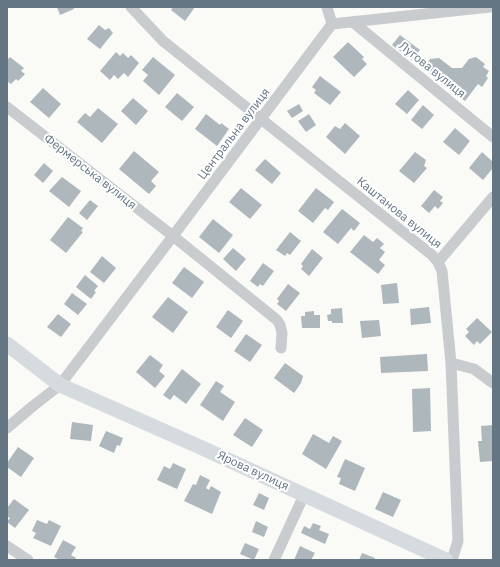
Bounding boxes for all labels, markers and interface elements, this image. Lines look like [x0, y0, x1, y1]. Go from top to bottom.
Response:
street label: Лугова вулиця [396, 39, 468, 101]
street label: Центральна вулиця [195, 85, 273, 183]
street label: Фермерська вулиця [41, 131, 139, 213]
street label: Каштанова вулиця [354, 174, 444, 252]
street label: Ярова вулиця [215, 448, 291, 494]

